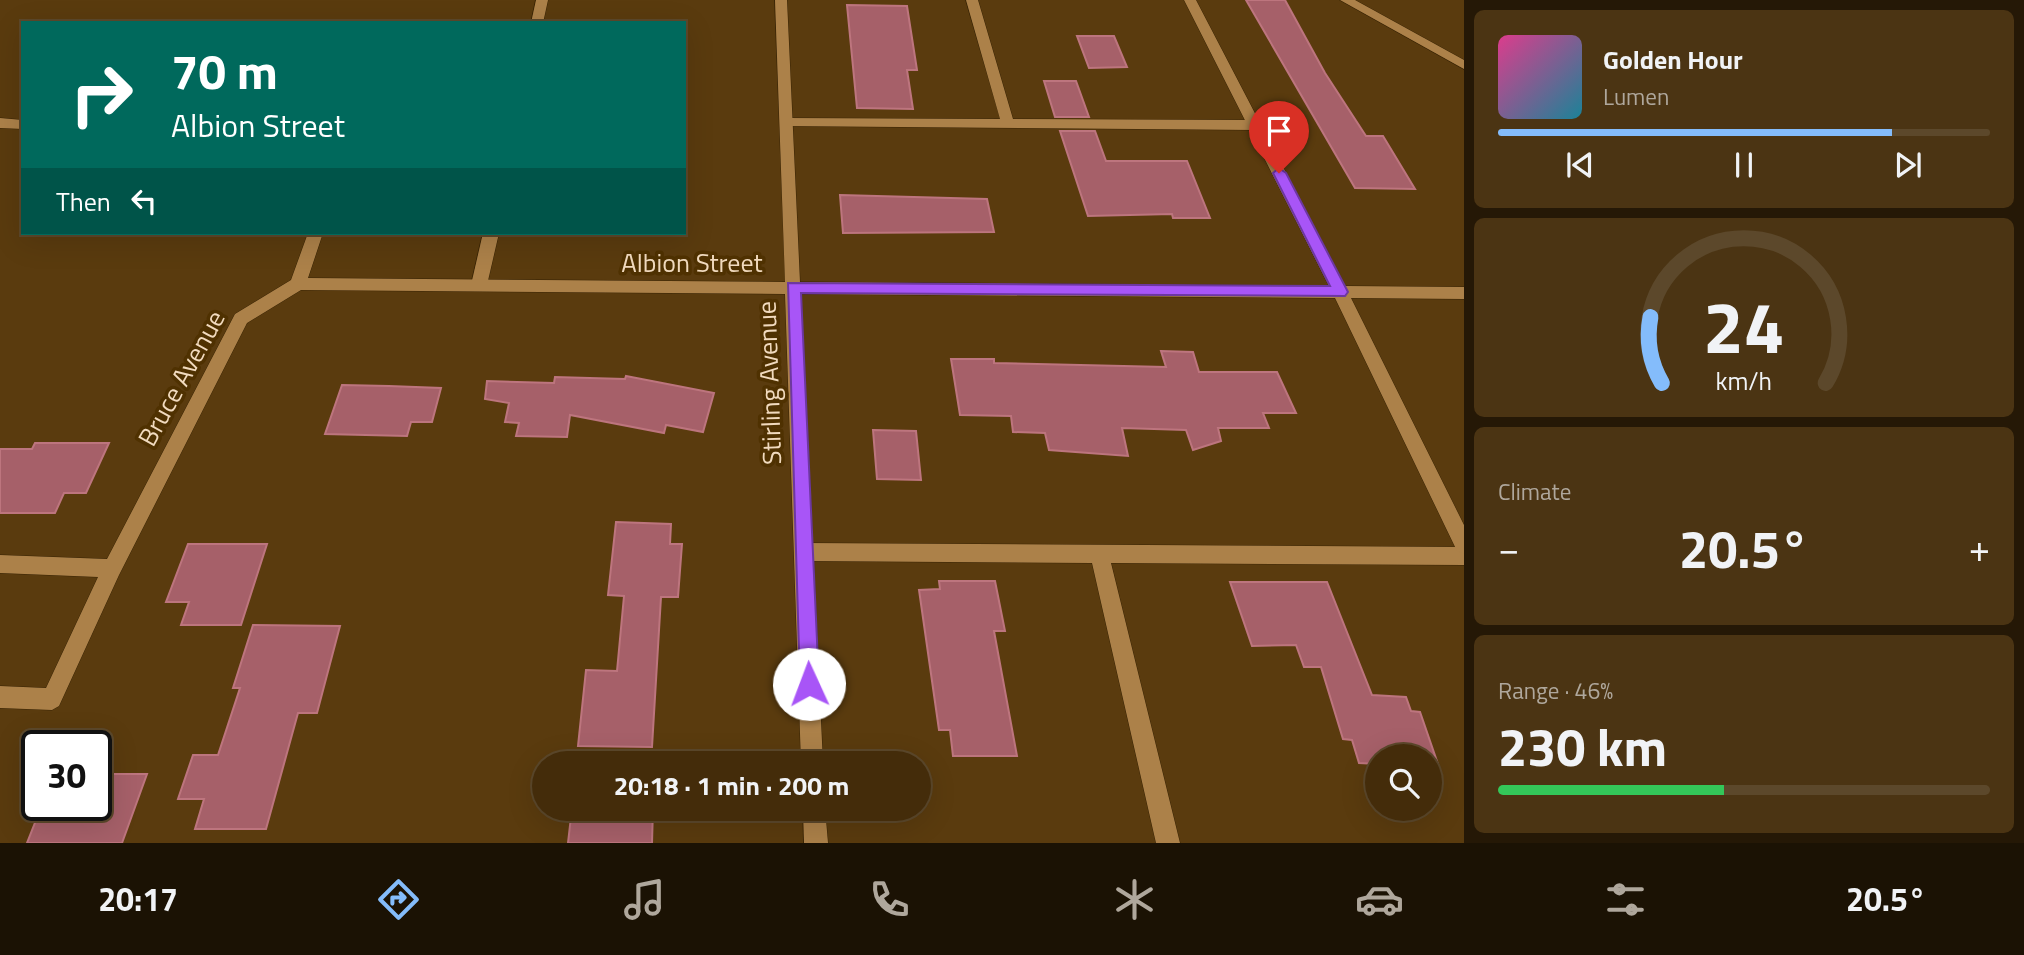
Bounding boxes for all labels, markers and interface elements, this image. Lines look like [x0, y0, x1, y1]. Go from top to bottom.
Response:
text: 70 m [171, 33, 278, 108]
text: Golden Hour [1603, 40, 1743, 79]
icon: right [56, 49, 147, 140]
text: Lumen [1603, 79, 1669, 114]
text: Albion Street [171, 101, 345, 149]
pin [1249, 101, 1309, 173]
icon: arrive [1260, 112, 1298, 150]
icon: previous [1561, 146, 1599, 184]
icon: pause [1725, 146, 1763, 184]
icon: next [1889, 146, 1927, 184]
text: Then [56, 182, 111, 221]
icon: left [125, 182, 163, 220]
street label: Albion Street [621, 243, 763, 282]
text: 24 [1703, 272, 1785, 382]
street label: Stirling Avenue [747, 300, 791, 466]
street label: Bruce Avenue [128, 303, 234, 453]
text: km/h [1716, 362, 1772, 400]
text: Climate [1498, 474, 1571, 509]
text: 20.5° [1679, 509, 1809, 588]
text: − [1498, 519, 1519, 577]
text: + [1969, 519, 1990, 577]
position arrow [772, 647, 846, 721]
text: Range · 46% [1498, 673, 1613, 708]
text: 230 km [1498, 707, 1667, 786]
speed limit sign: 30 [21, 730, 112, 821]
map controls [1365, 744, 1442, 821]
button: search [1365, 744, 1442, 821]
text: 20:18 · 1 min · 200 m [614, 766, 849, 805]
text: 20:17 [98, 875, 178, 923]
icon: directions [374, 875, 423, 924]
icon: music [620, 875, 669, 924]
icon: phone [865, 875, 914, 924]
icon: climate [1110, 875, 1159, 924]
icon: car [1355, 875, 1404, 924]
icon: filters [1601, 875, 1650, 924]
text: 20.5° [1846, 875, 1926, 923]

